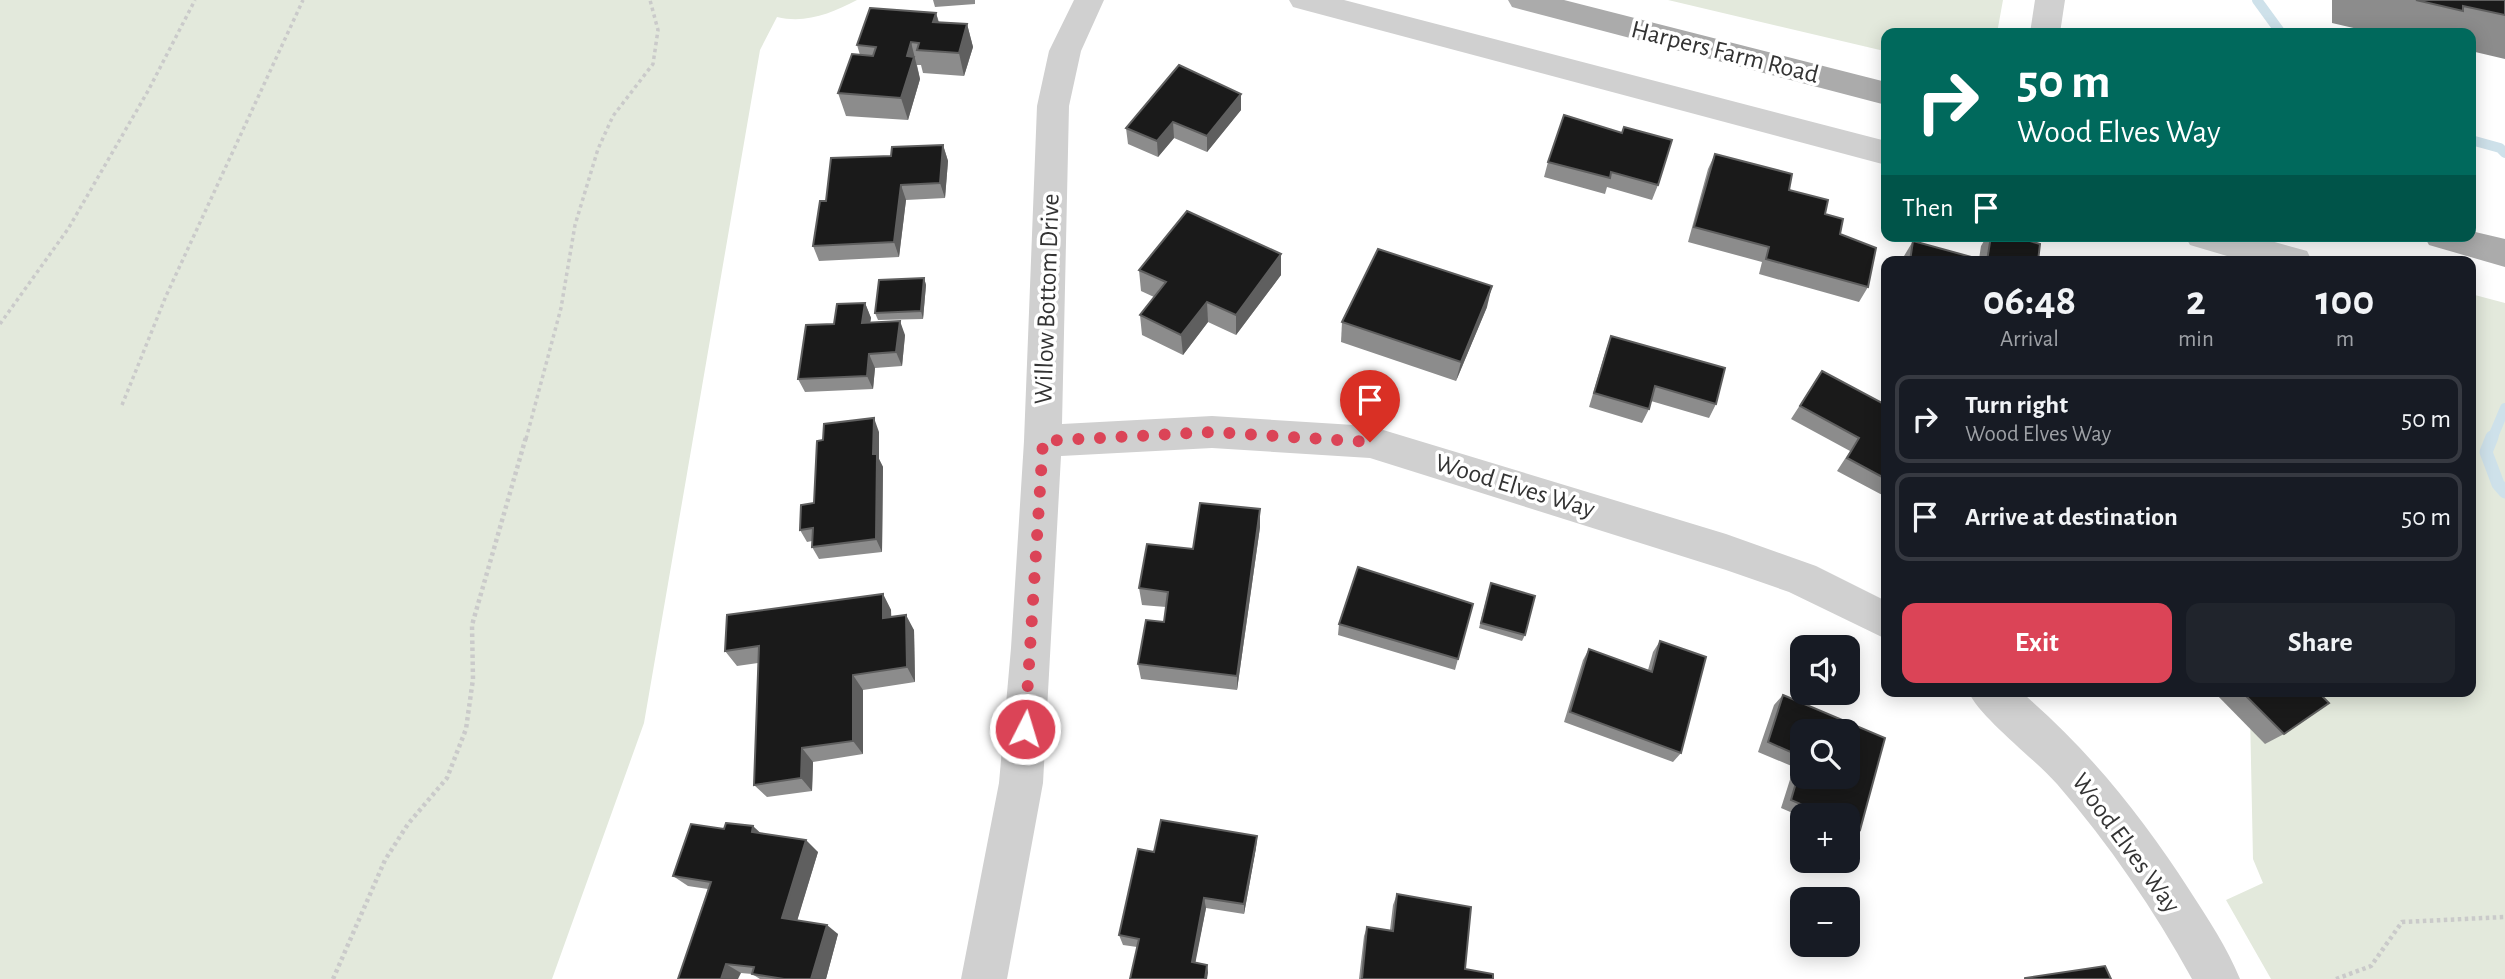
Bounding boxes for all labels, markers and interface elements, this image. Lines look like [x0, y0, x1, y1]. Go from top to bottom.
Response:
street label: Harpers Farm Road [1628, 16, 1822, 88]
icon: right [1902, 56, 1993, 147]
text: 50 m [2017, 58, 2111, 107]
text: Wood Elves Way [2017, 116, 2221, 148]
icon: arrive [1967, 189, 2005, 227]
street label: Willow Bottom Drive [1030, 193, 1064, 405]
text: Then [1902, 195, 1953, 221]
text: 06:48 [1983, 280, 2076, 322]
text: 2 [2186, 280, 2206, 322]
text: 100 [2315, 280, 2374, 322]
text: Arrival [2000, 328, 2059, 351]
text: min [2178, 328, 2214, 351]
text: m [2336, 328, 2354, 351]
pin [1340, 370, 1400, 442]
icon: arrive [1351, 381, 1389, 419]
text: Turn right [1965, 392, 2068, 418]
icon: right [1906, 400, 1944, 438]
text: 50 m [2401, 406, 2451, 432]
text: Wood Elves Way [1965, 423, 2111, 446]
street label: Wood Elves Way [1432, 449, 1598, 523]
icon: arrive [1906, 498, 1944, 536]
text: Arrive at destination [1965, 504, 2178, 530]
text: 50 m [2401, 504, 2451, 530]
button: Exit [1902, 603, 2172, 683]
button: Share [2186, 603, 2455, 683]
map controls [1790, 635, 1860, 957]
button: sound [1790, 635, 1860, 705]
position arrow [988, 692, 1062, 766]
button: search [1790, 719, 1860, 789]
street label: Wood Elves Way [2067, 768, 2185, 918]
button: + [1790, 803, 1860, 873]
button: − [1790, 887, 1860, 957]

